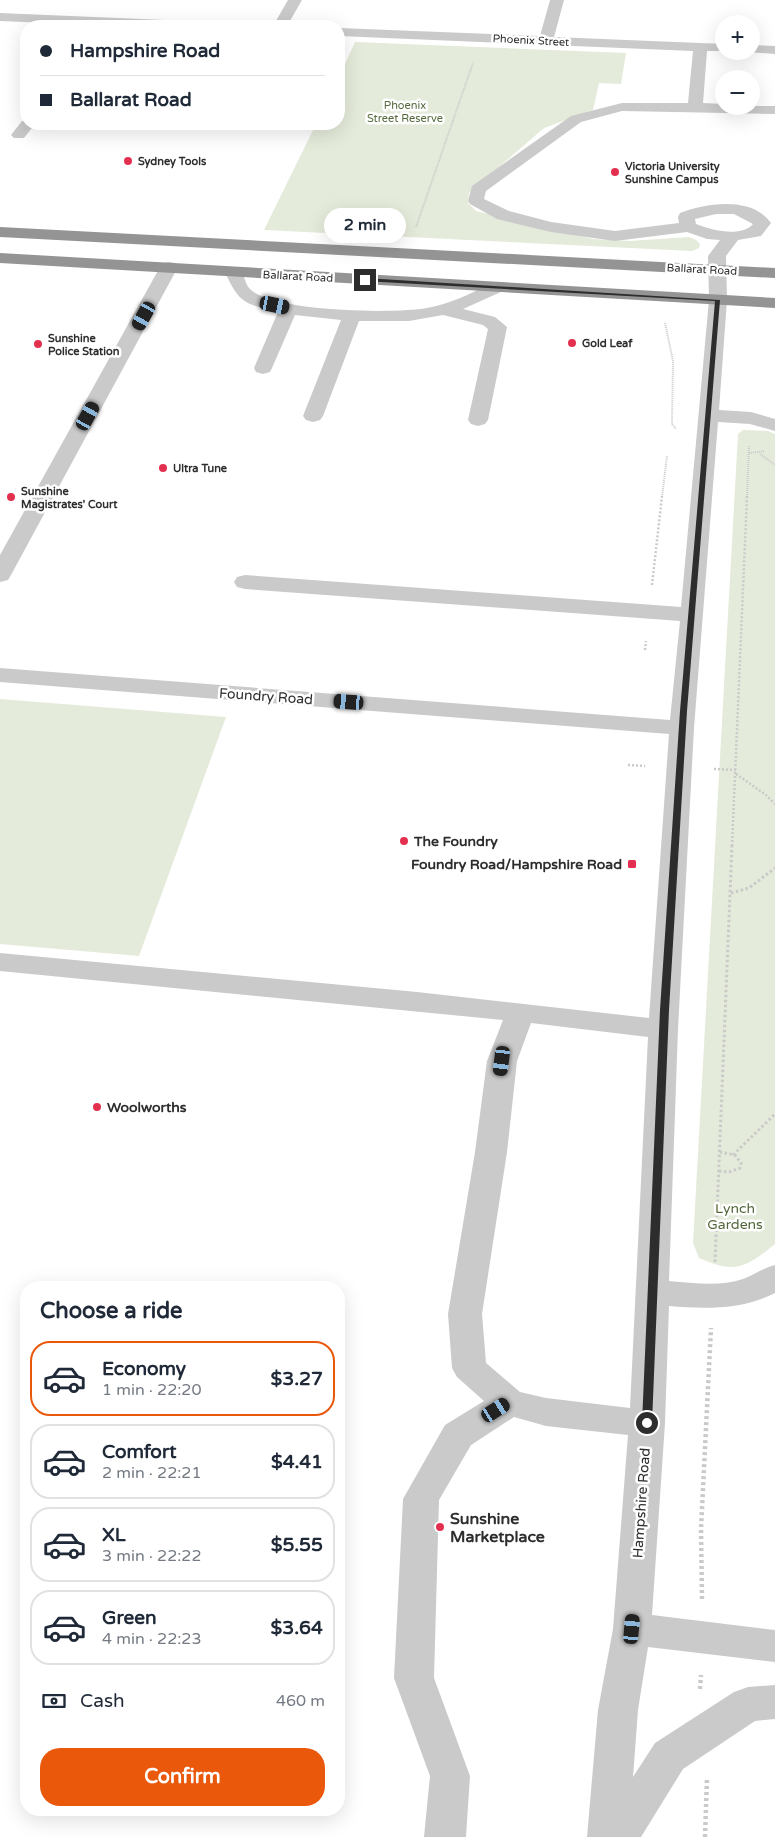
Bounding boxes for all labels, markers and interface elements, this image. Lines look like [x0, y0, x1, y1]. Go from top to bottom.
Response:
map controls [715, 15, 760, 115]
button: + [715, 15, 760, 60]
street label: Phoenix Street [492, 32, 570, 49]
text: Hampshire Road [70, 40, 220, 62]
button: − [715, 70, 760, 115]
text: Ballarat Road [70, 89, 192, 111]
park label: Phoenix Street Reserve [367, 99, 443, 125]
marker: Sydney Tools [122, 155, 134, 167]
place label: Sydney Tools [138, 155, 207, 169]
place label: Victoria University Sunshine Campus [625, 160, 720, 187]
marker: Victoria University Sunshine Campus [609, 166, 621, 178]
callout: 2 min [324, 208, 406, 242]
text: 2 min [344, 215, 386, 235]
street label: Ballarat Road [666, 261, 738, 278]
street label: Ballarat Road [262, 268, 334, 285]
route end [354, 269, 376, 291]
car [258, 295, 291, 315]
car [130, 299, 157, 333]
place label: Sunshine Police Station [48, 332, 120, 358]
marker: Gold Leaf [566, 337, 578, 349]
place label: Gold Leaf [582, 337, 633, 350]
marker: Sunshine Police Station [32, 338, 44, 350]
car [74, 399, 101, 433]
marker: Ultra Tune [157, 462, 169, 474]
place label: Ultra Tune [173, 462, 228, 475]
place label: Sunshine Magistrates' Court [21, 485, 118, 512]
marker: Sunshine Magistrates' Court [5, 491, 17, 503]
street label: Foundry Road [218, 685, 313, 708]
car [333, 693, 364, 711]
place label: The Foundry [413, 833, 498, 850]
marker: The Foundry [398, 835, 410, 847]
place label: Foundry Road/Hampshire Road [411, 856, 622, 873]
marker: Foundry Road/Hampshire Road [626, 858, 638, 870]
car [492, 1045, 511, 1077]
place label: Woolworths [107, 1099, 187, 1116]
marker: Woolworths [91, 1101, 103, 1113]
park label: Lynch Gardens [707, 1200, 763, 1233]
text: Choose a ride [40, 1298, 183, 1324]
icon: car [42, 1356, 87, 1401]
text: Economy [102, 1358, 186, 1380]
text: $3.27 [271, 1368, 323, 1390]
text: 1 min · 22:20 [102, 1380, 201, 1400]
car [479, 1396, 512, 1424]
route start [636, 1412, 658, 1434]
icon: car [42, 1439, 87, 1484]
text: Comfort [102, 1441, 176, 1463]
street label: Hampshire Road [629, 1447, 654, 1559]
text: $4.41 [271, 1451, 323, 1473]
text: 2 min · 22:21 [102, 1463, 201, 1483]
place label: Sunshine Marketplace [450, 1509, 545, 1547]
marker: Sunshine Marketplace [434, 1521, 446, 1533]
icon: car [42, 1522, 87, 1567]
text: XL [102, 1524, 126, 1546]
text: $5.55 [271, 1534, 323, 1556]
text: 3 min · 22:22 [102, 1546, 201, 1566]
icon: car [42, 1605, 87, 1650]
text: Green [102, 1607, 156, 1629]
car [623, 1613, 640, 1645]
text: $3.64 [271, 1617, 323, 1639]
text: 4 min · 22:23 [102, 1629, 201, 1649]
icon: cash [40, 1687, 68, 1715]
text: Cash [80, 1690, 125, 1712]
text: 460 m [276, 1691, 325, 1711]
button: Confirm [40, 1748, 325, 1806]

